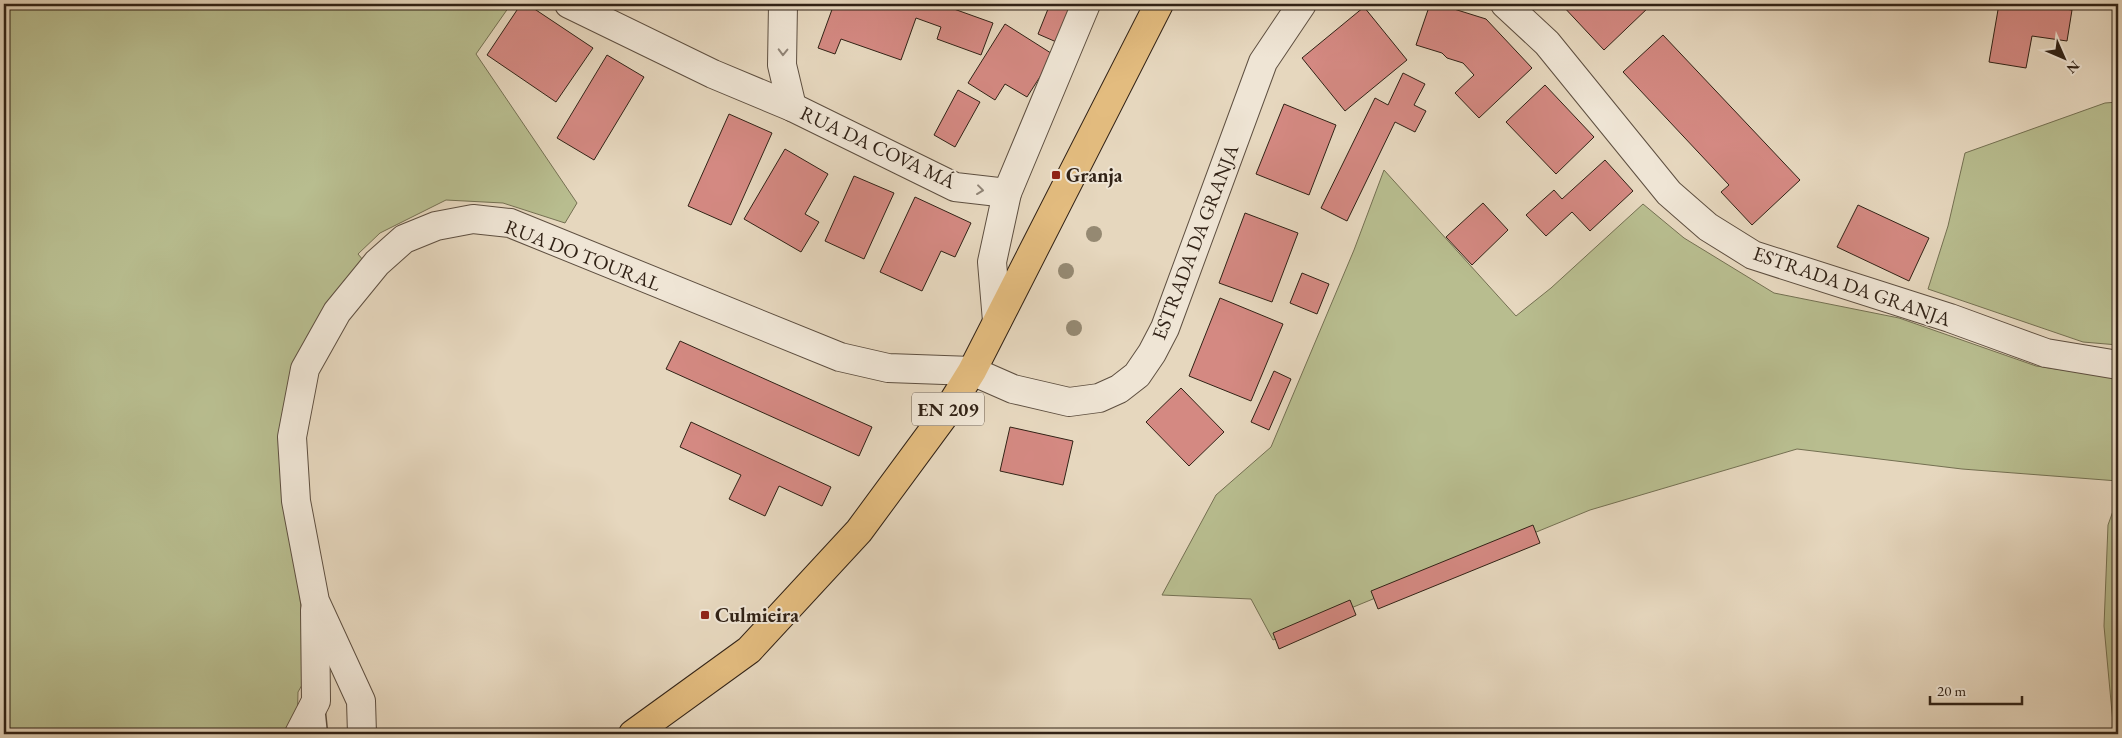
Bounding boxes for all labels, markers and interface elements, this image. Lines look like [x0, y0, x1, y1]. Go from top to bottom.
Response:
north arrow [2040, 32, 2090, 82]
one-way arrow [778, 49, 788, 57]
text: N [2062, 57, 2084, 78]
street label: RUA DA COVA MÁ [796, 100, 960, 194]
street label: ESTRADA DA GRANJA [1146, 140, 1244, 344]
place label: Granja [1066, 162, 1123, 188]
marker: Granja [1050, 169, 1062, 181]
one-way arrow [976, 184, 984, 195]
street label: RUA DO TOURAL [501, 213, 665, 297]
street label: ESTRADA DA GRANJA [1750, 240, 1954, 332]
road number: EN 209 [912, 392, 984, 426]
place label: Culmieira [715, 602, 799, 628]
marker: Culmieira [699, 609, 711, 621]
scale bar [1930, 673, 2022, 705]
text: 20 m [1937, 681, 1966, 700]

